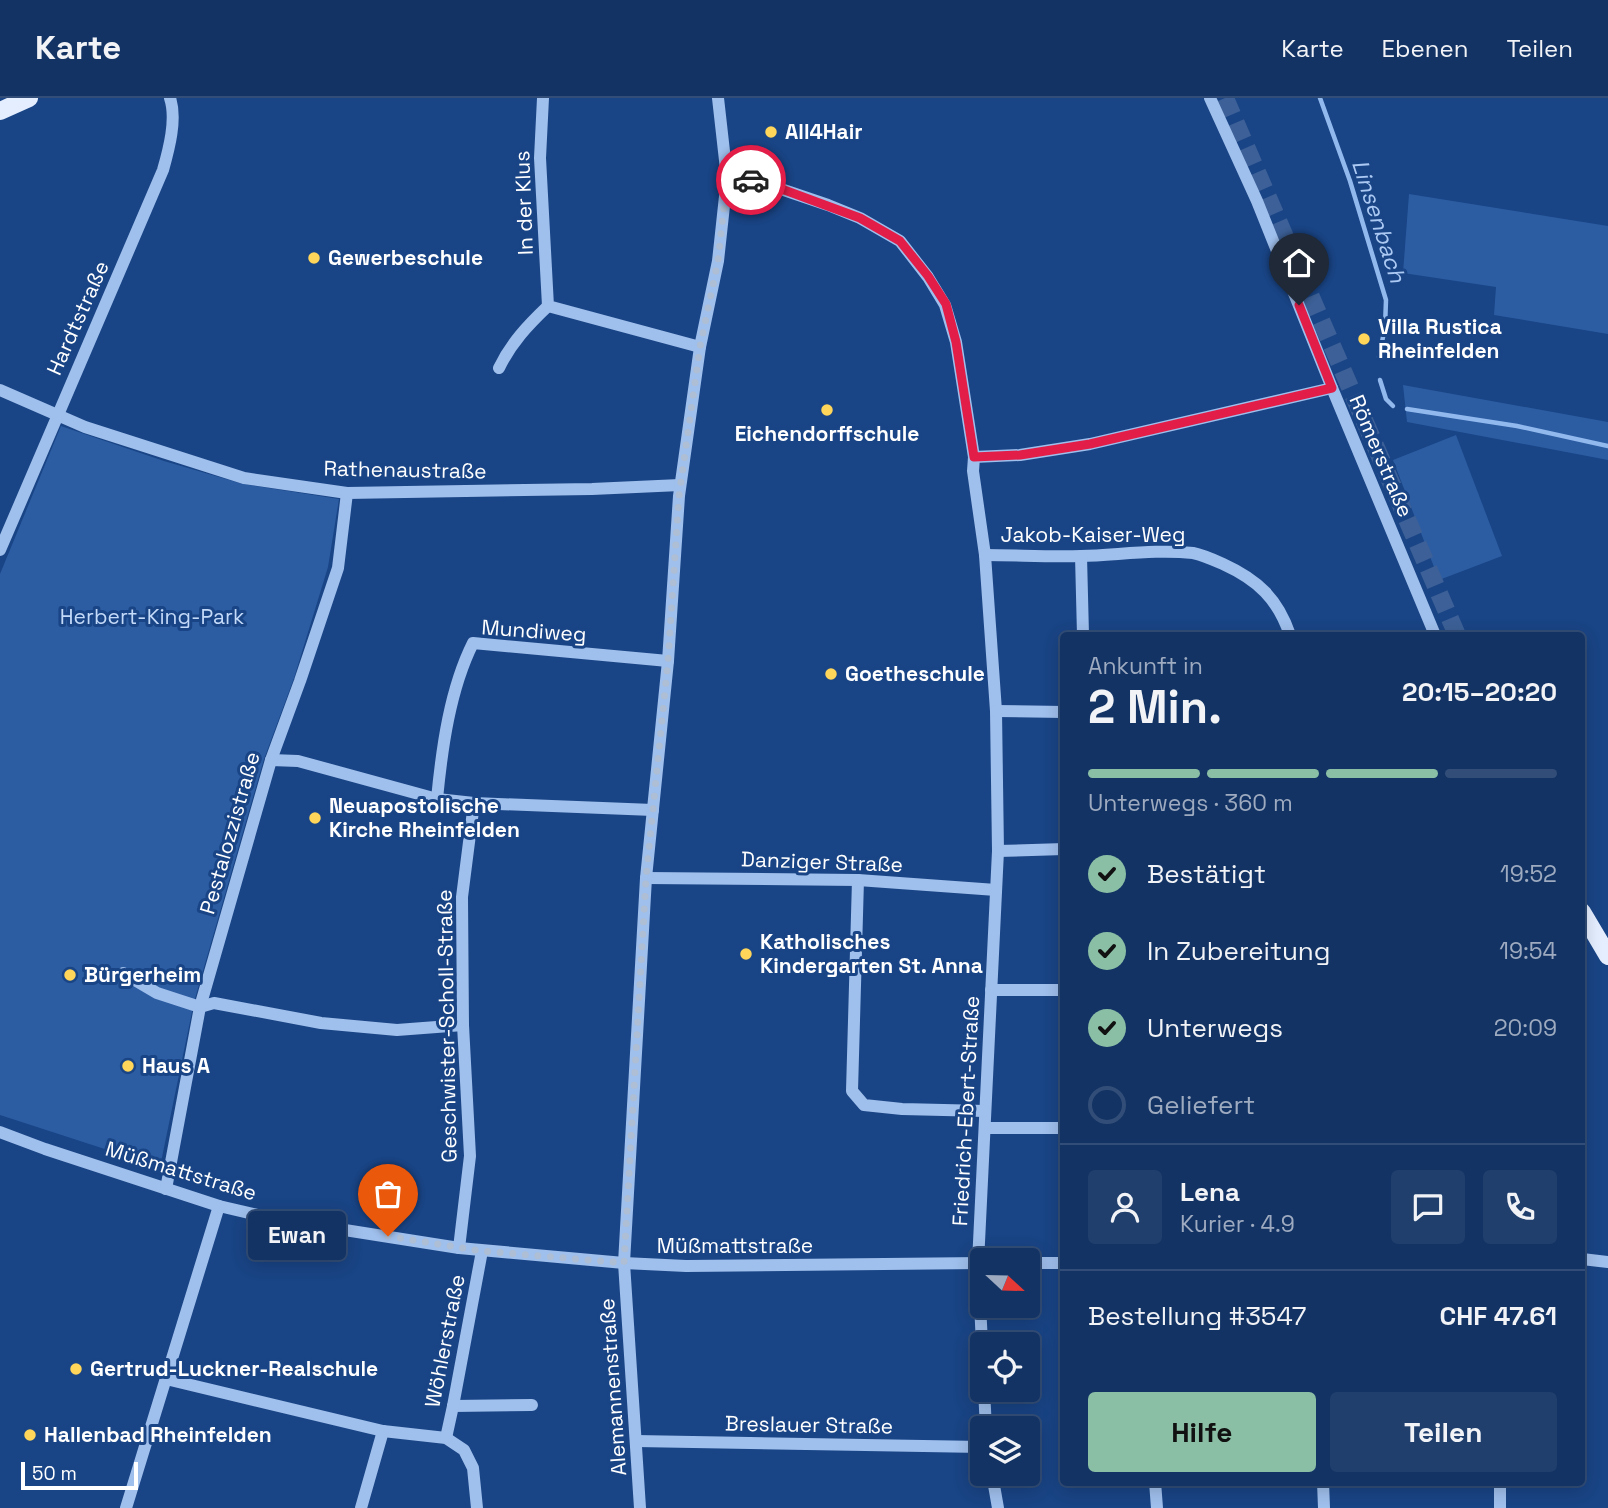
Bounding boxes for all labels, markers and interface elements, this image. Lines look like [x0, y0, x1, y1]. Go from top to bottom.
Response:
text: Karte [35, 27, 121, 69]
text: Karte [1281, 33, 1344, 64]
text: Ebenen [1382, 33, 1468, 64]
text: Teilen [1506, 33, 1573, 64]
place label: All4Hair [785, 118, 863, 145]
marker: All4Hair [763, 124, 779, 140]
courier [716, 145, 786, 215]
street label: In der Klus [508, 150, 539, 256]
water label: Linsenbach [1345, 156, 1413, 287]
icon: car [732, 161, 770, 199]
pin [1269, 233, 1329, 305]
place label: Gewerbeschule [328, 244, 483, 271]
icon: home [1280, 244, 1318, 282]
marker: Gewerbeschule [306, 250, 322, 266]
street label: Hardtstraße [40, 256, 115, 379]
place label: Villa Rustica Rheinfelden [1378, 313, 1502, 364]
marker: Villa Rustica Rheinfelden [1356, 331, 1372, 347]
street label: Römerstraße [1344, 391, 1419, 521]
marker: Eichendorffschule [819, 402, 835, 418]
place label: Eichendorffschule [735, 420, 919, 447]
street label: Rathenaustraße [323, 455, 487, 484]
street label: Jakob-Kaiser-Weg [1001, 521, 1185, 548]
park label: Herbert-King-Park [60, 603, 244, 630]
street label: Mundiweg [481, 613, 587, 648]
text: Ankunft in [1088, 651, 1203, 681]
place label: Goetheschule [845, 660, 985, 687]
marker: Goetheschule [823, 666, 839, 682]
text: 20:15–20:20 [1402, 675, 1557, 709]
text: 2 Min. [1088, 678, 1222, 736]
street label: Pestalozzistraße [193, 749, 266, 917]
text: Unterwegs · 360 m [1088, 788, 1293, 818]
place label: Neuapostolische Kirche Rheinfelden [329, 792, 520, 843]
marker: Neuapostolische Kirche Rheinfelden [307, 810, 323, 826]
street label: Danziger Straße [741, 845, 903, 878]
icon: check [1088, 855, 1126, 893]
text: Bestätigt [1147, 857, 1266, 891]
text: 19:52 [1500, 859, 1557, 889]
street label: Geschwister-Scholl-Straße [431, 889, 462, 1163]
place label: Katholisches Kindergarten St. Anna [760, 928, 983, 979]
icon: check [1088, 932, 1126, 970]
text: In Zubereitung [1147, 934, 1331, 968]
text: 19:54 [1499, 936, 1557, 966]
marker: Katholisches Kindergarten St. Anna [738, 946, 754, 962]
place label: Bürgerheim [84, 961, 201, 988]
marker: Bürgerheim [62, 967, 78, 983]
street label: Friedrich-Ebert-Straße [946, 995, 985, 1227]
icon: check [1088, 1009, 1126, 1047]
text: Unterwegs [1147, 1011, 1283, 1045]
text: 20:09 [1494, 1013, 1557, 1043]
place label: Haus A [142, 1052, 210, 1079]
marker: Haus A [120, 1058, 136, 1074]
text: Geliefert [1147, 1088, 1255, 1122]
street label: Müßmattstraße [102, 1135, 260, 1206]
pin [358, 1164, 418, 1236]
button: person [1088, 1170, 1162, 1244]
button: chat [1391, 1170, 1465, 1244]
button: phone [1483, 1170, 1557, 1244]
icon: bag [369, 1175, 407, 1213]
text: Lena [1180, 1175, 1240, 1209]
text: Kurier · 4.9 [1180, 1209, 1295, 1239]
callout: Ewan [248, 1212, 346, 1260]
text: Ewan [268, 1220, 326, 1250]
street label: Müßmattstraße [657, 1232, 813, 1259]
north arrow [970, 1248, 1040, 1318]
map controls [970, 1248, 1040, 1486]
street label: Wöhlerstraße [418, 1272, 471, 1410]
street label: Alemannenstraße [593, 1297, 632, 1477]
text: Bestellung #3547 [1088, 1299, 1307, 1333]
text: CHF 47.61 [1439, 1299, 1557, 1333]
button: locate [970, 1332, 1040, 1402]
place label: Gertrud-Luckner-Realschule [90, 1355, 378, 1382]
marker: Gertrud-Luckner-Realschule [68, 1361, 84, 1377]
button: Hilfe [1088, 1392, 1316, 1472]
button: Teilen [1330, 1392, 1557, 1472]
street label: Breslauer Straße [725, 1410, 893, 1439]
button: layers [970, 1416, 1040, 1486]
place label: Hallenbad Rheinfelden [44, 1421, 272, 1448]
marker: Hallenbad Rheinfelden [22, 1427, 38, 1443]
scale bar [21, 1459, 138, 1491]
text: 50 m [32, 1461, 77, 1486]

